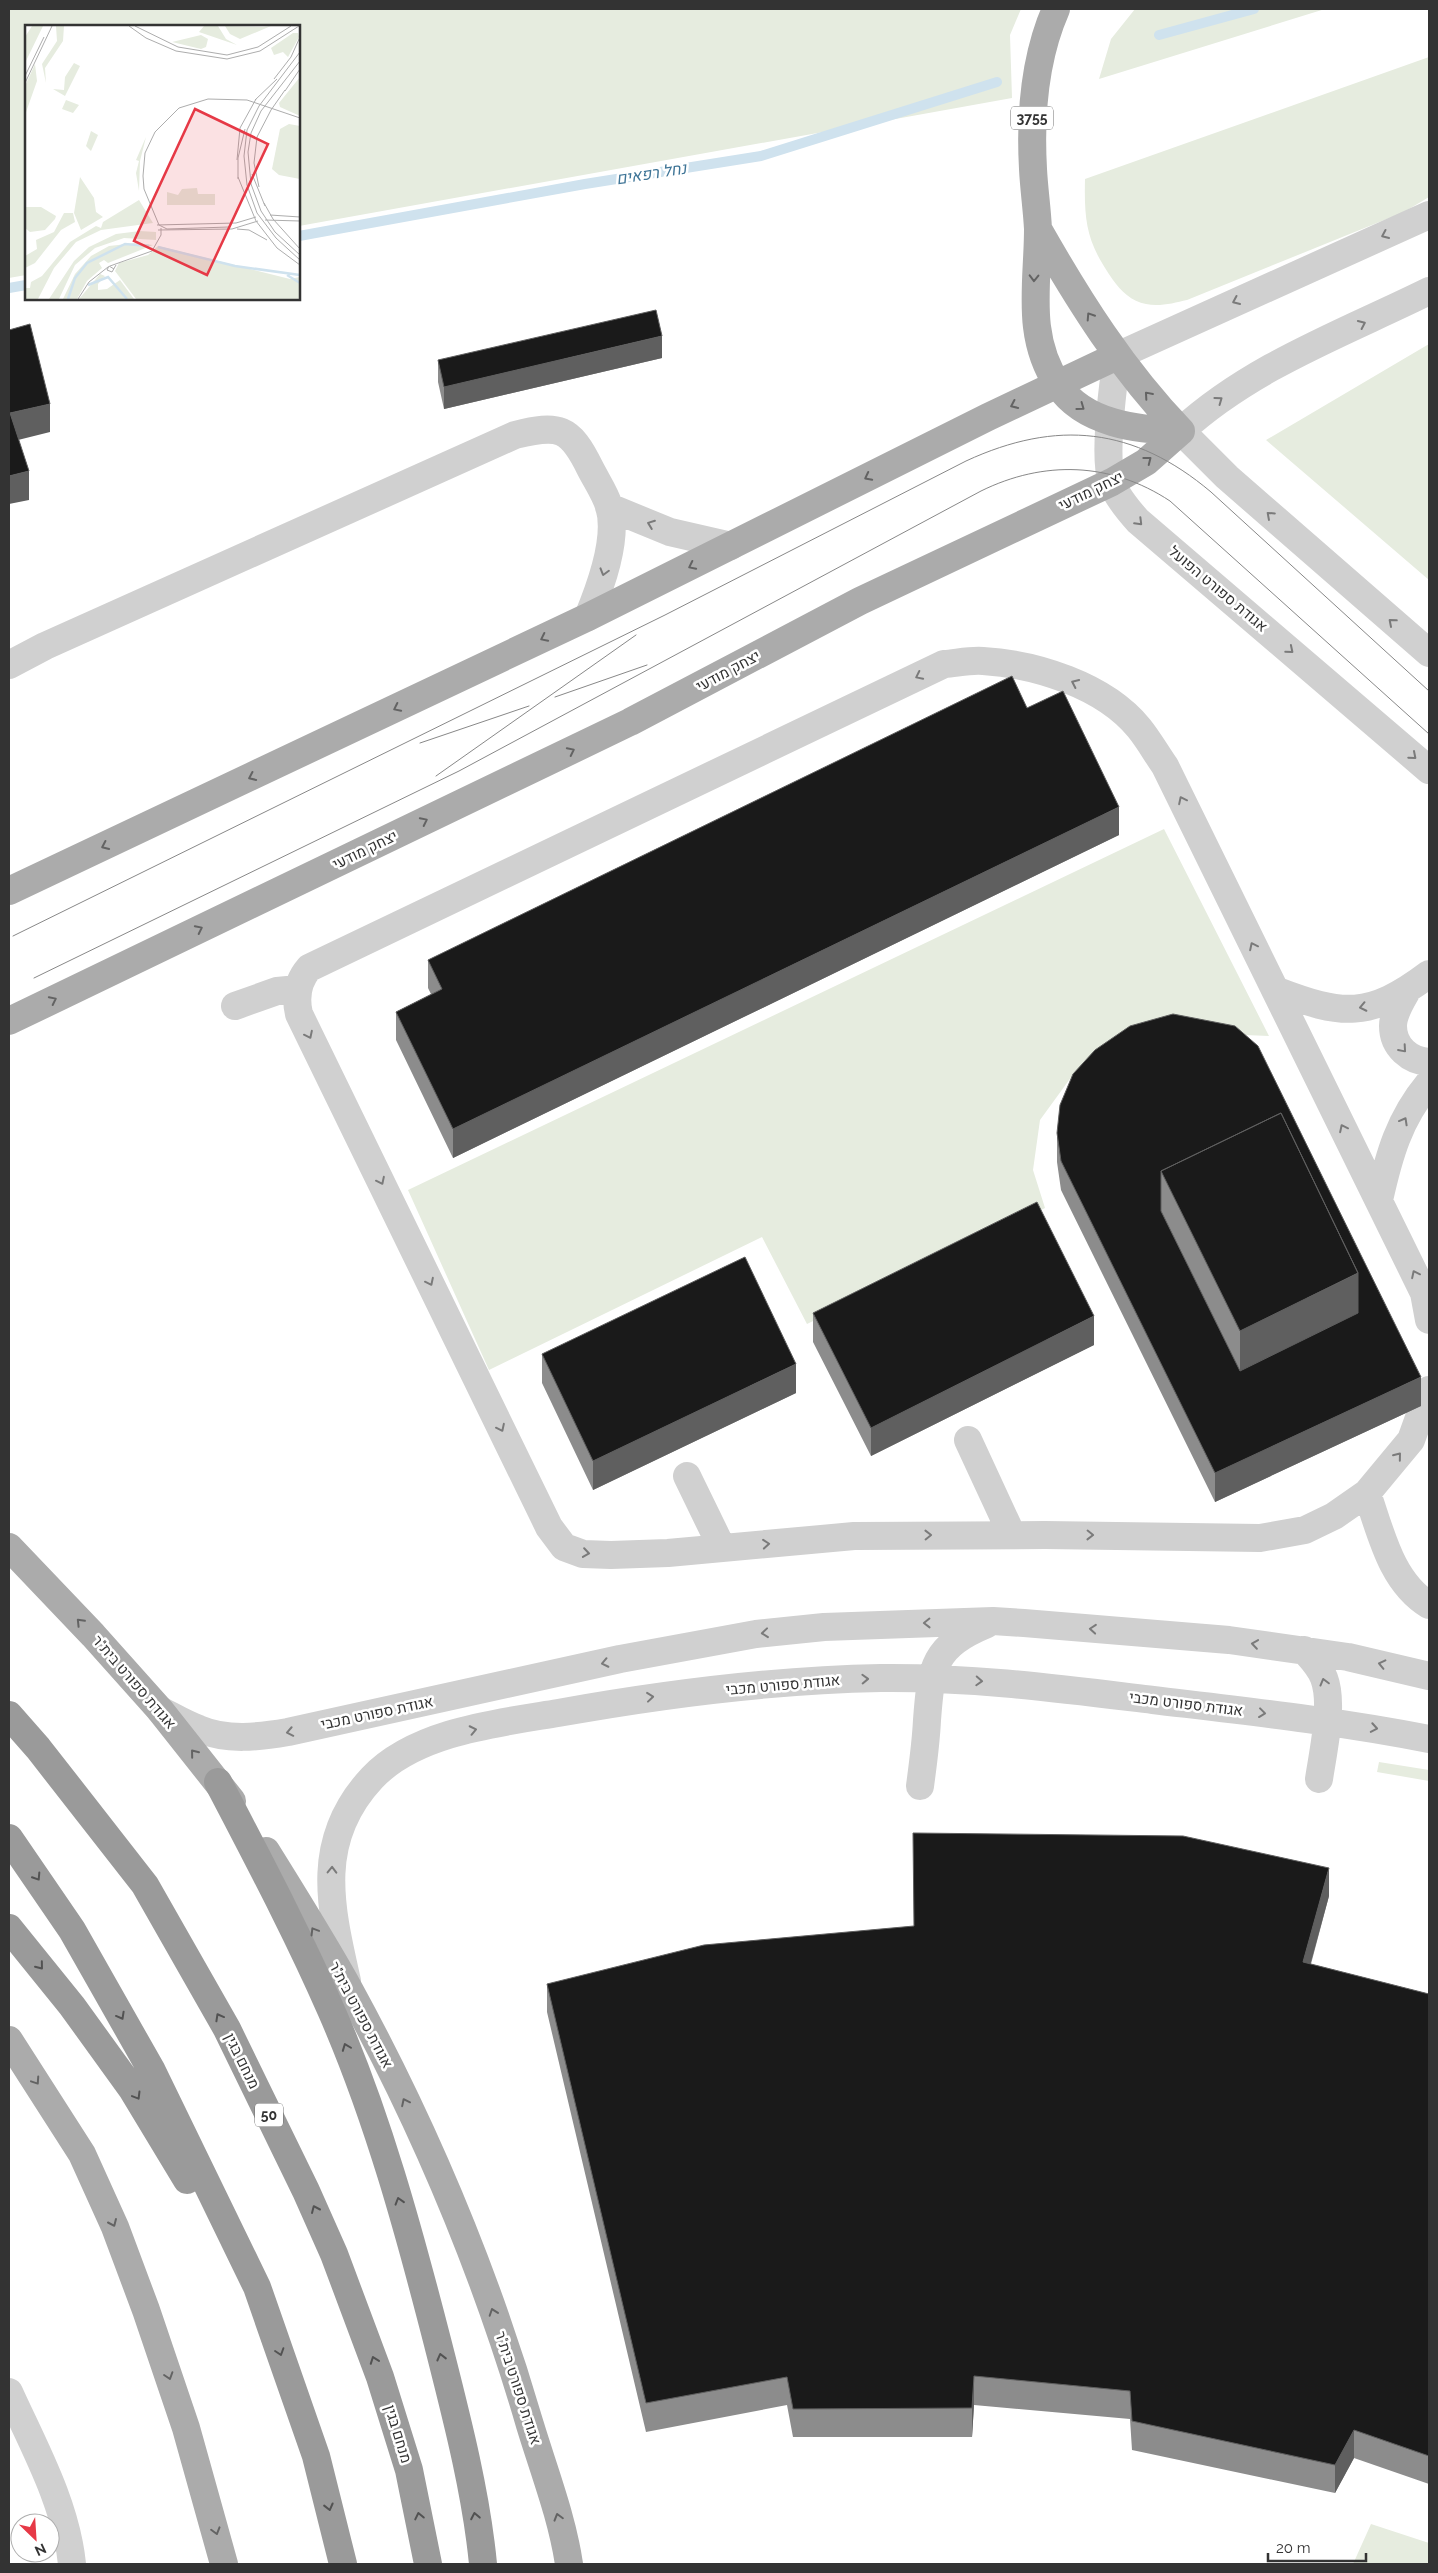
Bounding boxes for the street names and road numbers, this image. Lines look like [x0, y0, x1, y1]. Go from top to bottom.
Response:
road number: 3755 [1011, 106, 1053, 130]
street label: יצחק מודעי [1056, 468, 1126, 514]
street label: אגודת ספורט הפועל [1165, 542, 1271, 636]
street label: יצחק מודעי [693, 647, 763, 695]
street label: יצחק מודעי [330, 827, 400, 873]
street label: אגודת ספורט בית"ר [88, 1631, 180, 1733]
street label: אגודת ספורט מכבי [725, 1671, 841, 1699]
street label: אגודת ספורט מכבי [1128, 1688, 1244, 1720]
street label: אגודת ספורט מכבי [319, 1692, 435, 1734]
street label: אגודת ספורט בית"ר [325, 1959, 397, 2071]
street label: מנחם בגין [221, 2030, 263, 2092]
road number: 50 [255, 2104, 283, 2126]
street label: אגודת ספורט בית"ר [491, 2329, 545, 2447]
street label: מנחם בגין [381, 2403, 415, 2465]

